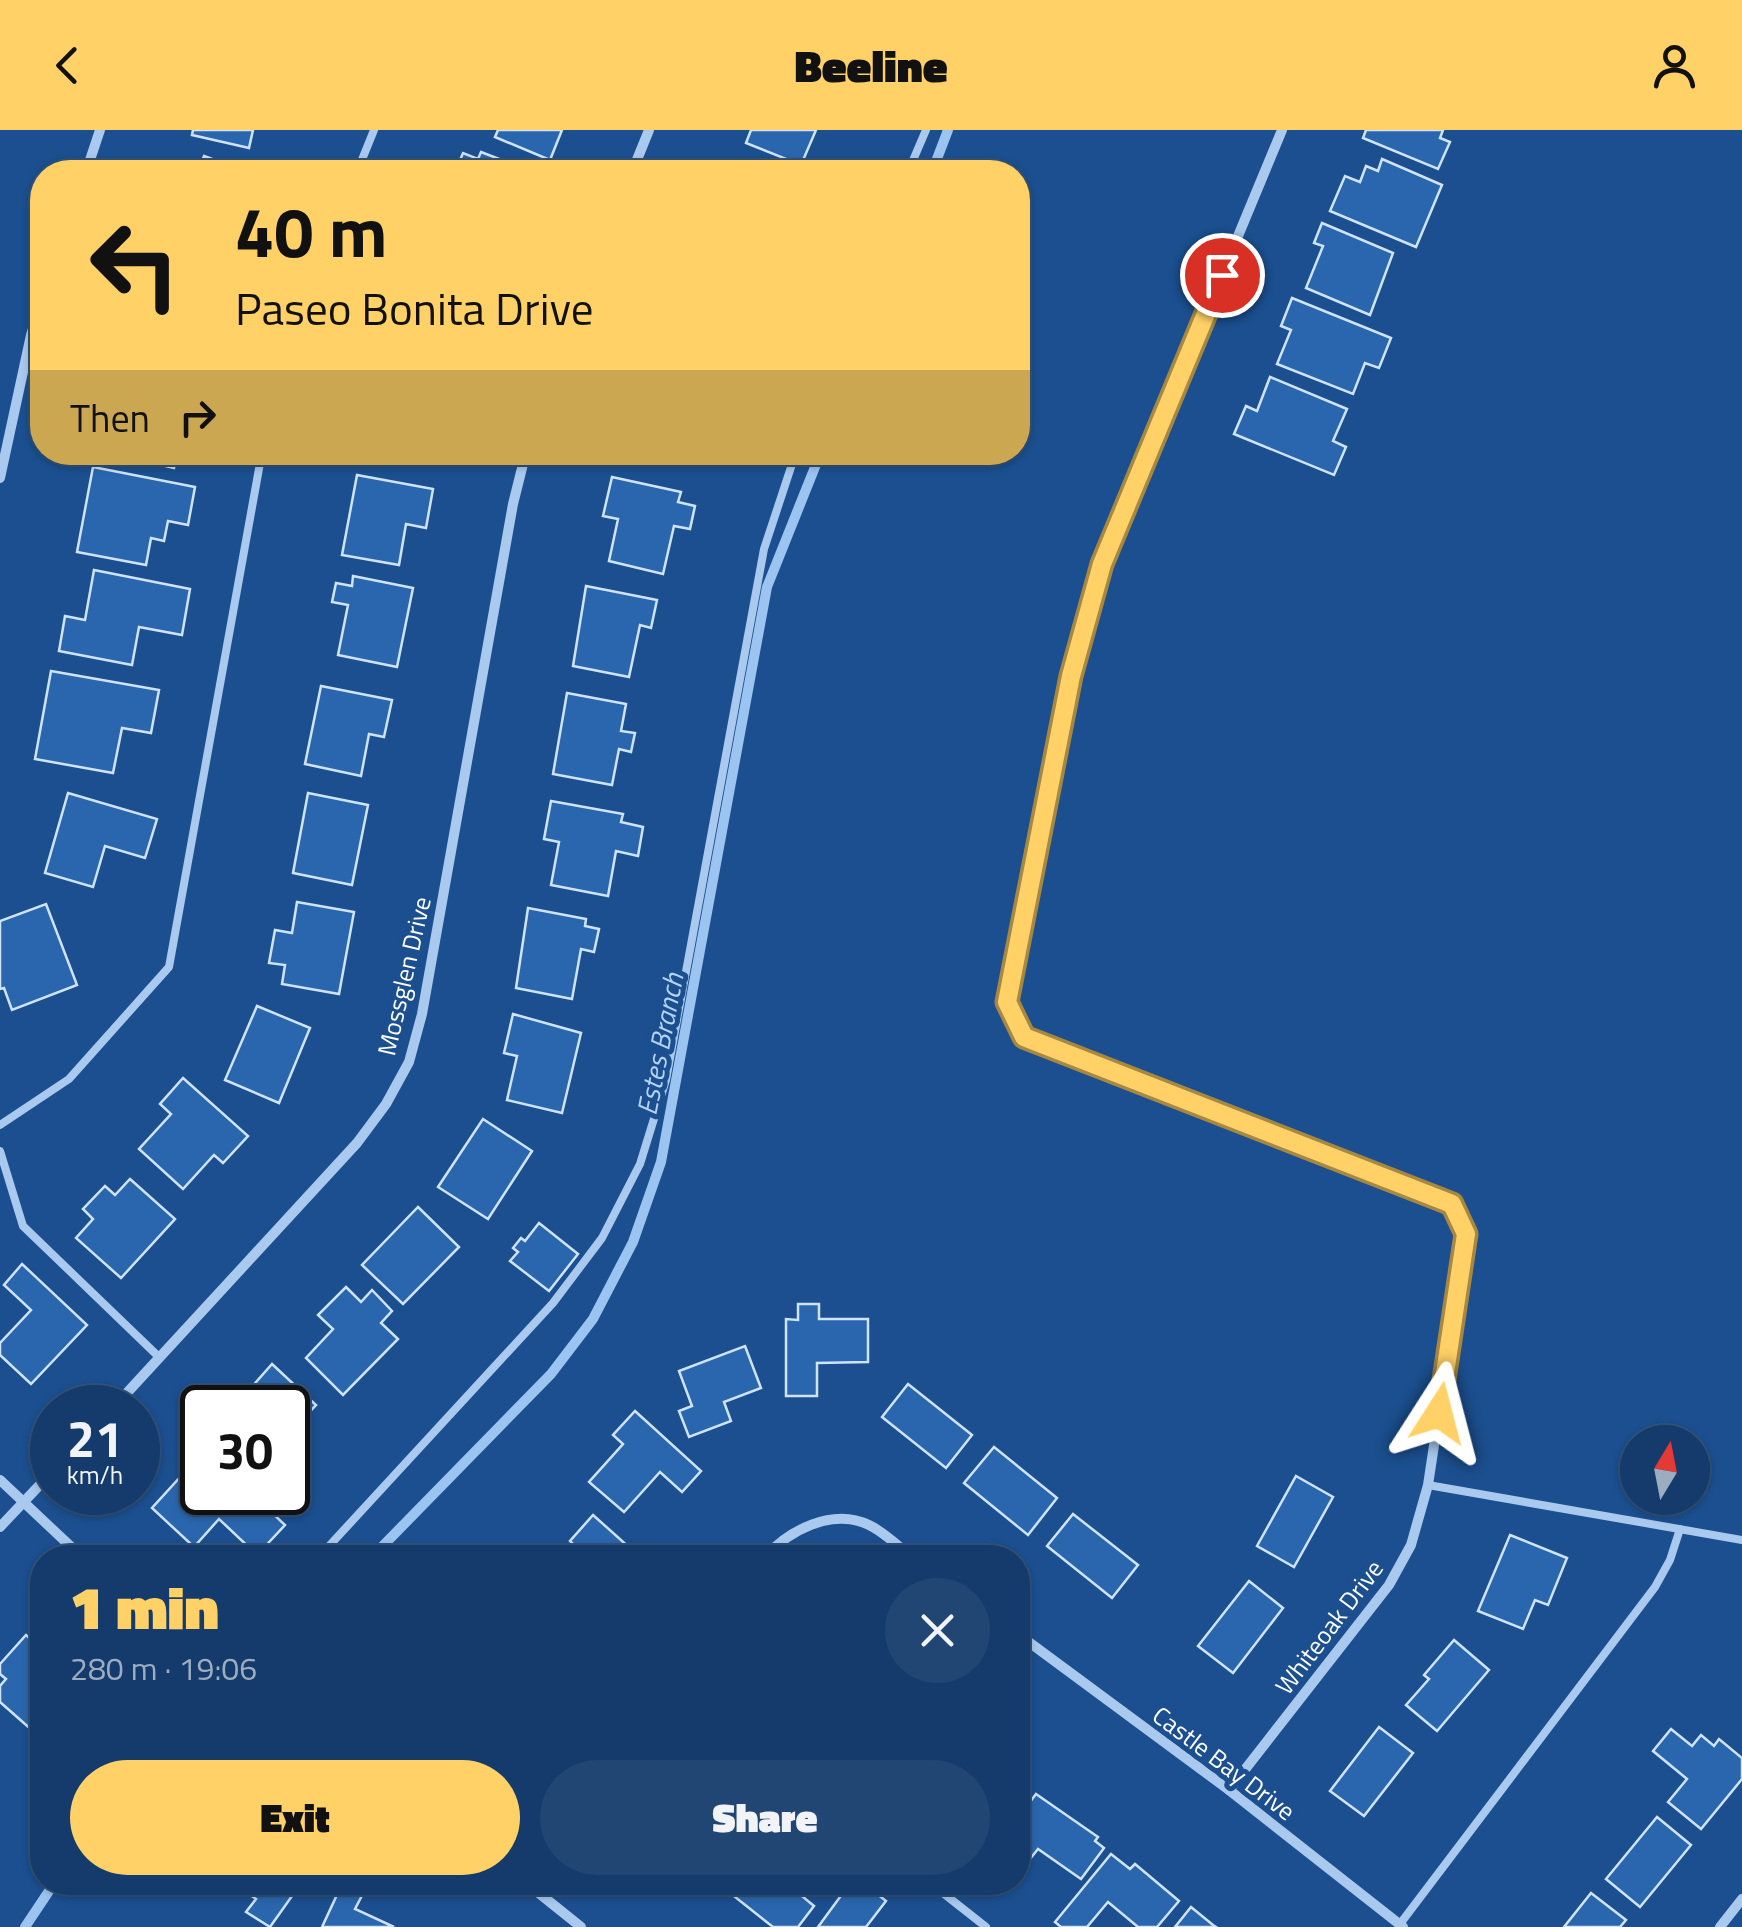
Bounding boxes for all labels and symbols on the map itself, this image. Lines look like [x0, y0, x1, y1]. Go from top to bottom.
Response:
pin [1180, 233, 1265, 318]
street label: Mossglen Drive [367, 893, 441, 1059]
water label: Estes Branch [625, 968, 695, 1119]
position arrow [1387, 1361, 1491, 1465]
speed limit sign: 30 [180, 1385, 310, 1515]
north arrow [1620, 1425, 1710, 1515]
street label: Whiteoak Drive [1266, 1552, 1392, 1702]
street label: Castle Bay Drive [1144, 1697, 1304, 1829]

